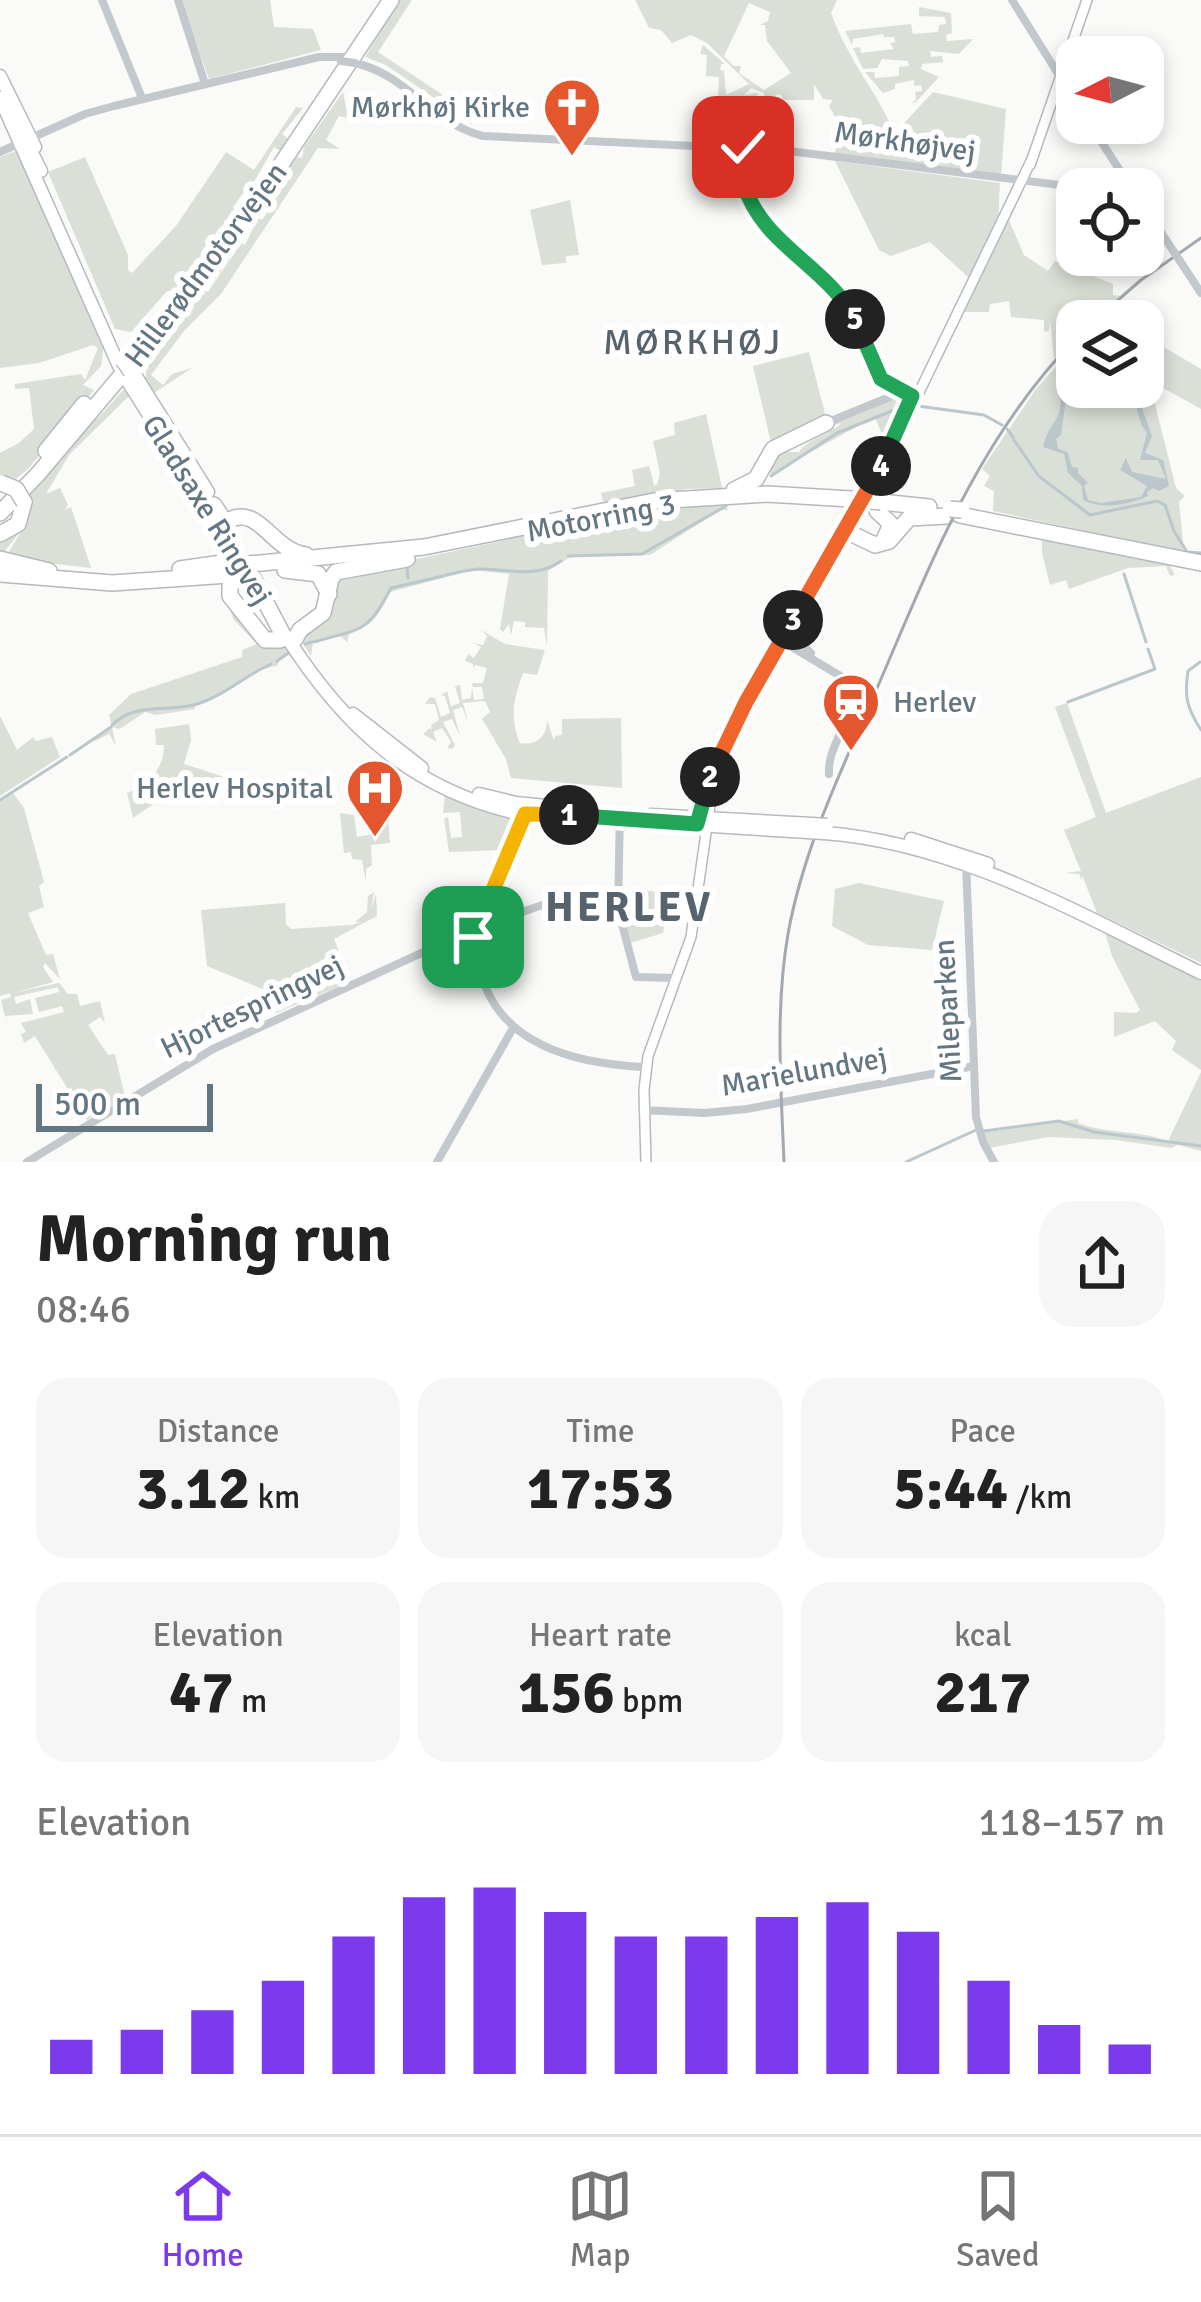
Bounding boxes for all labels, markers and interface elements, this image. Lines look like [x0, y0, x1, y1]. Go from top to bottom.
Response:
north arrow [1056, 36, 1164, 144]
map controls [1056, 36, 1164, 408]
church icon: Mørkhøj Kirke [541, 76, 603, 158]
place label: Mørkhøj Kirke [351, 89, 530, 126]
pin [692, 96, 794, 198]
icon: check [710, 114, 776, 180]
street label: Mørkhøjvej [832, 114, 978, 170]
street label: Hillerødmotorvejen [117, 155, 295, 375]
button: locate [1056, 168, 1164, 276]
pin: 5 [825, 289, 885, 349]
text: 5 [846, 298, 864, 339]
button: layers [1056, 300, 1164, 408]
district label: MØRKHØJ [603, 320, 783, 365]
street label: Gladsaxe Ringvej [134, 408, 280, 612]
pin: 4 [851, 436, 911, 496]
text: 4 [872, 445, 890, 486]
street label: Motorring 3 [523, 485, 679, 551]
pin: 3 [763, 590, 823, 650]
text: 3 [784, 599, 802, 640]
station icon: Herlev [820, 671, 882, 753]
place label: Herlev [893, 684, 976, 721]
pin: 2 [680, 747, 740, 807]
text: 2 [701, 756, 719, 797]
hospital icon: Herlev Hospital [344, 757, 406, 839]
place label: Herlev Hospital [136, 770, 333, 807]
pin: 1 [539, 785, 599, 845]
text: 1 [560, 794, 578, 835]
district label: HERLEV [545, 882, 713, 933]
pin [422, 886, 524, 988]
icon: arrive [440, 904, 506, 970]
street label: Mileparken [926, 938, 970, 1084]
street label: Hjortespringvej [155, 947, 349, 1067]
street label: Marielundvej [718, 1039, 890, 1105]
scale bar [36, 1078, 213, 1131]
text: 500 m [54, 1084, 141, 1125]
text: Morning run [36, 1199, 392, 1280]
button: share [1039, 1201, 1165, 1327]
text: 08:46 [36, 1285, 131, 1333]
text: Distance [157, 1411, 280, 1452]
text: Time [566, 1411, 634, 1452]
text: Pace [950, 1411, 1016, 1452]
text: 3.12 [136, 1452, 250, 1526]
text: 17:53 [527, 1452, 674, 1526]
text: 5:44 [893, 1452, 1008, 1526]
text: km [250, 1477, 300, 1518]
text: /km [1008, 1477, 1072, 1518]
text: Elevation [152, 1615, 284, 1656]
text: Heart rate [529, 1615, 672, 1656]
text: kcal [954, 1615, 1012, 1656]
text: 47 [169, 1656, 234, 1730]
text: 156 [518, 1656, 615, 1730]
text: 217 [934, 1656, 1031, 1730]
text: m [234, 1681, 267, 1722]
text: bpm [615, 1681, 683, 1722]
text: Elevation [36, 1798, 191, 1846]
text: 118–157 m [978, 1798, 1165, 1846]
tab: Home [162, 2163, 244, 2276]
tab: Map [567, 2163, 633, 2276]
tab: Saved [956, 2163, 1039, 2276]

